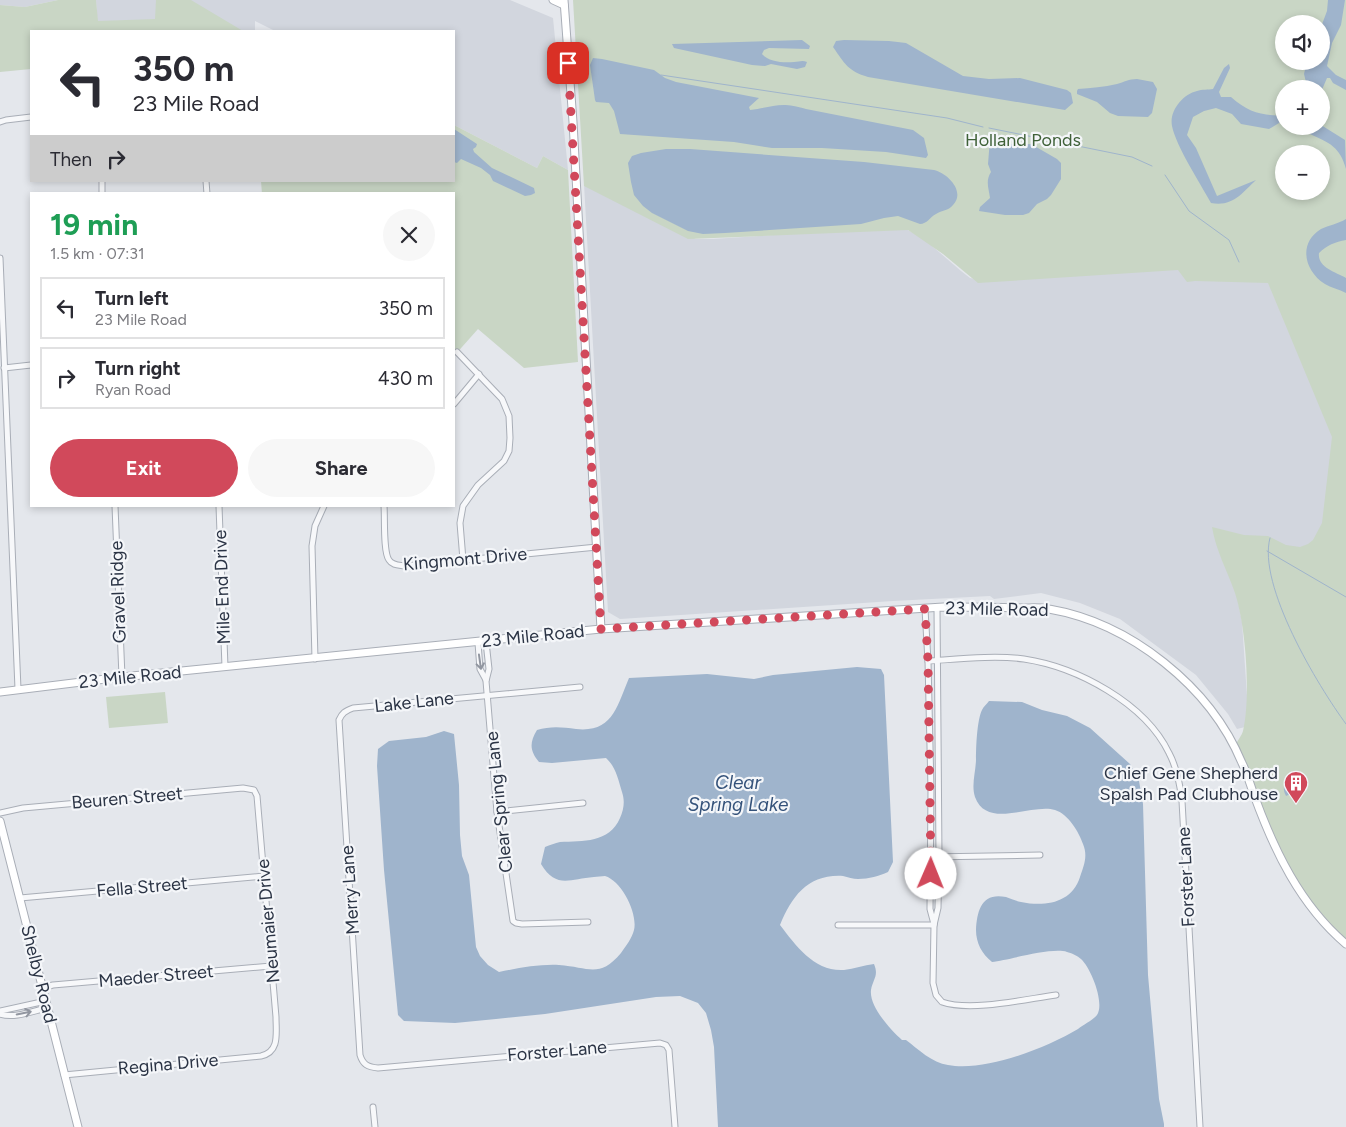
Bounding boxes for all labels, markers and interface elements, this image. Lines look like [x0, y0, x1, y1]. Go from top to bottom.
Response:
map controls [1275, 15, 1330, 200]
button: sound [1275, 15, 1330, 70]
pin [547, 42, 589, 84]
text: 350 m [133, 48, 234, 90]
icon: arrive [554, 49, 582, 77]
icon: left [50, 50, 115, 115]
button: + [1275, 80, 1330, 135]
text: 23 Mile Road [133, 90, 259, 117]
park label: Holland Ponds [965, 129, 1081, 151]
icon: right [102, 145, 130, 173]
button: − [1275, 145, 1330, 200]
text: Then [50, 148, 92, 171]
text: 19 min [50, 206, 138, 243]
button: close [383, 209, 435, 261]
text: 1.5 km · 07:31 [50, 244, 145, 263]
text: Turn left [95, 287, 169, 310]
icon: left [52, 294, 80, 322]
text: 350 m [379, 297, 433, 320]
text: 23 Mile Road [95, 310, 187, 329]
text: Turn right [95, 357, 181, 380]
icon: right [52, 364, 80, 392]
text: 430 m [378, 367, 433, 390]
text: Ryan Road [95, 380, 171, 399]
button: Exit [50, 439, 238, 497]
button: Share [248, 439, 435, 497]
street label: Mile End Drive [209, 529, 235, 645]
street label: Gravel Ridge [105, 540, 131, 644]
street label: Kingmont Drive [402, 543, 528, 575]
street label: 23 Mile Road [945, 597, 1049, 621]
street label: 23 Mile Road [480, 620, 586, 652]
one-way arrow [475, 654, 485, 670]
street label: 23 Mile Road [77, 661, 183, 693]
street label: Lake Lane [373, 687, 455, 717]
street label: Clear Spring Lane [481, 730, 517, 874]
place label: Chief Gene Shepherd Spalsh Pad Clubhouse [1100, 762, 1278, 805]
building icon: Chief Gene Shepherd Spalsh Pad Clubhouse [1283, 770, 1309, 804]
water label: Clear Spring Lake [688, 771, 789, 816]
street label: Beuren Street [70, 782, 184, 814]
street label: Forster Lane [1172, 826, 1200, 928]
street label: Merry Lane [336, 844, 364, 935]
position arrow [904, 847, 956, 899]
street label: Neumaier Drive [252, 858, 284, 984]
street label: Fella Street [95, 872, 189, 902]
street label: Shelby Road [16, 923, 62, 1025]
street label: Maeder Street [97, 960, 215, 992]
one-way arrow [15, 1008, 31, 1018]
street label: Forster Lane [506, 1036, 608, 1066]
street label: Regina Drive [117, 1049, 219, 1079]

